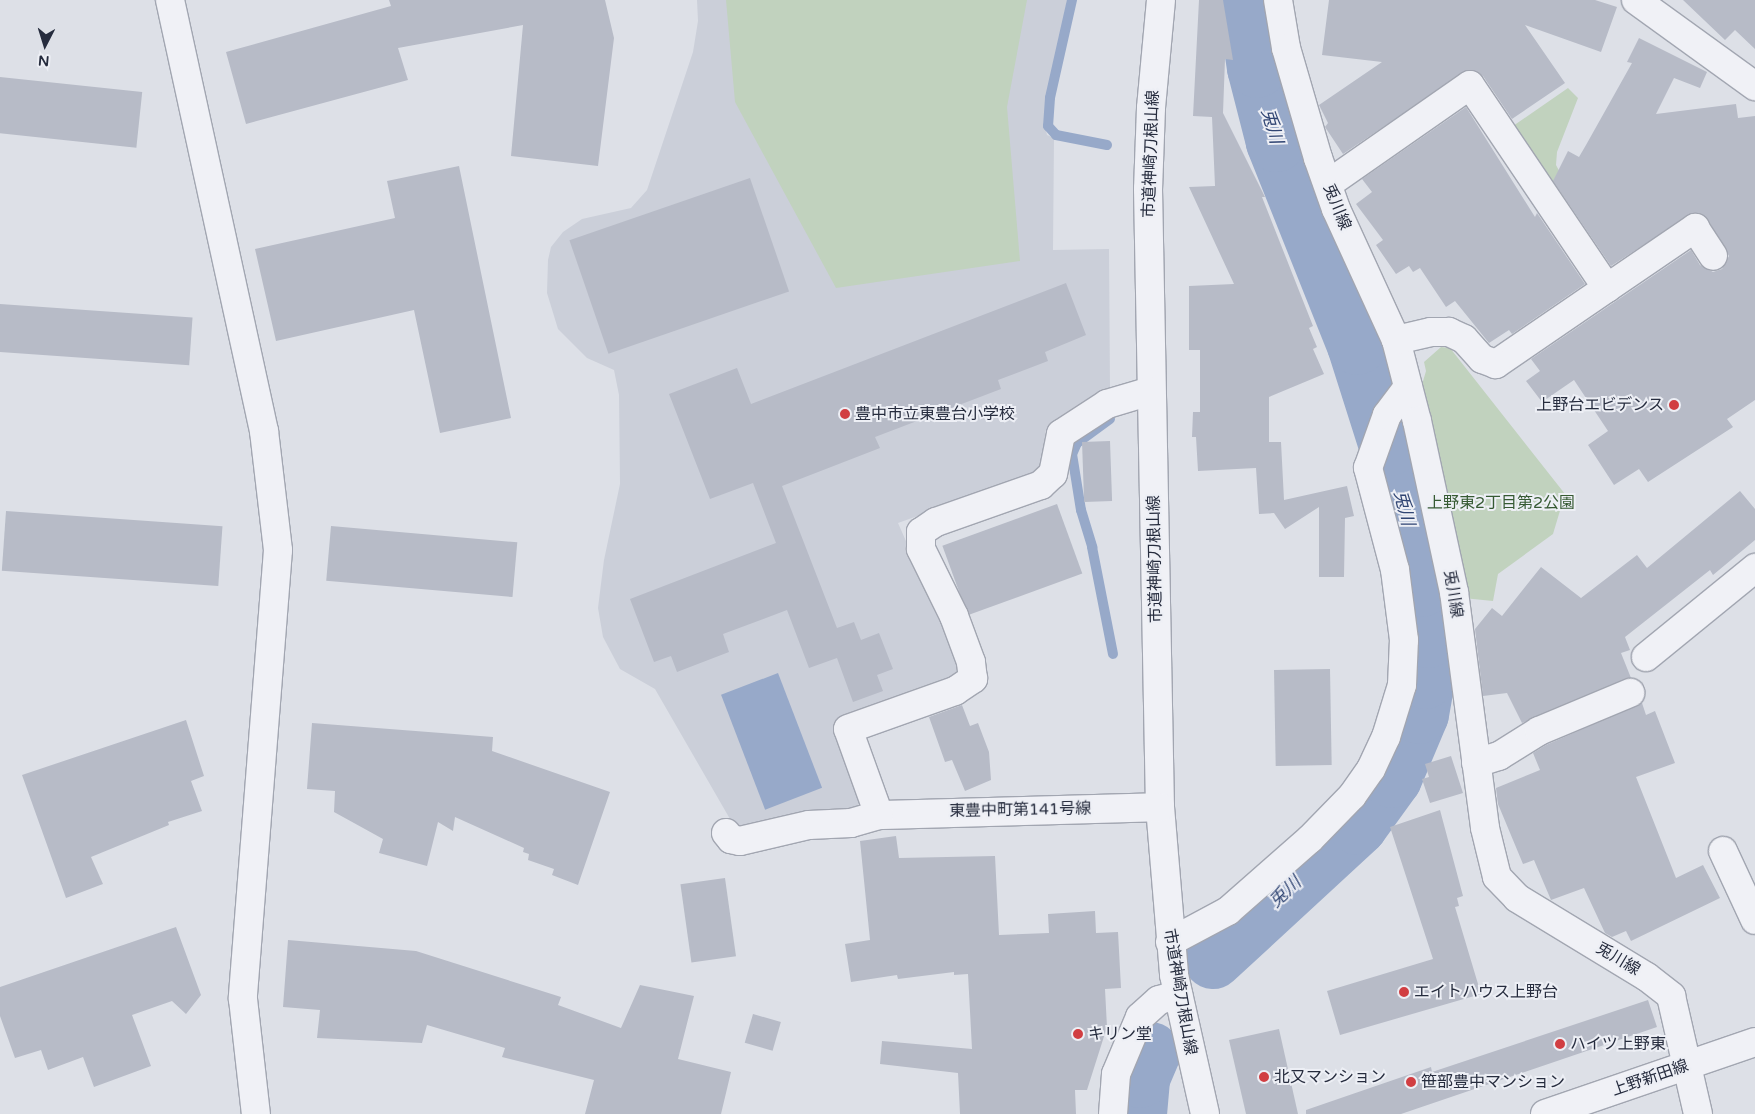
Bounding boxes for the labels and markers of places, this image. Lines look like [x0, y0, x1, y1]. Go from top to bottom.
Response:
place label: 上野台エビデンス [1536, 395, 1664, 415]
marker: 上野台エビデンス [1668, 399, 1680, 411]
place label: 豊中市立東豊台小学校 [855, 404, 1015, 424]
marker: 豊中市立東豊台小学校 [839, 408, 851, 420]
place label: エイトハウス上野台 [1414, 982, 1558, 1002]
marker: エイトハウス上野台 [1398, 986, 1410, 998]
place label: キリン堂 [1088, 1024, 1152, 1044]
marker: キリン堂 [1072, 1028, 1084, 1040]
place label: ハイツ上野東 [1570, 1034, 1666, 1054]
marker: ハイツ上野東 [1554, 1038, 1566, 1050]
place label: 北又マンション [1274, 1067, 1386, 1087]
marker: 北又マンション [1258, 1071, 1270, 1083]
place label: 笹部豊中マンション [1421, 1072, 1565, 1092]
marker: 笹部豊中マンション [1405, 1076, 1417, 1088]

